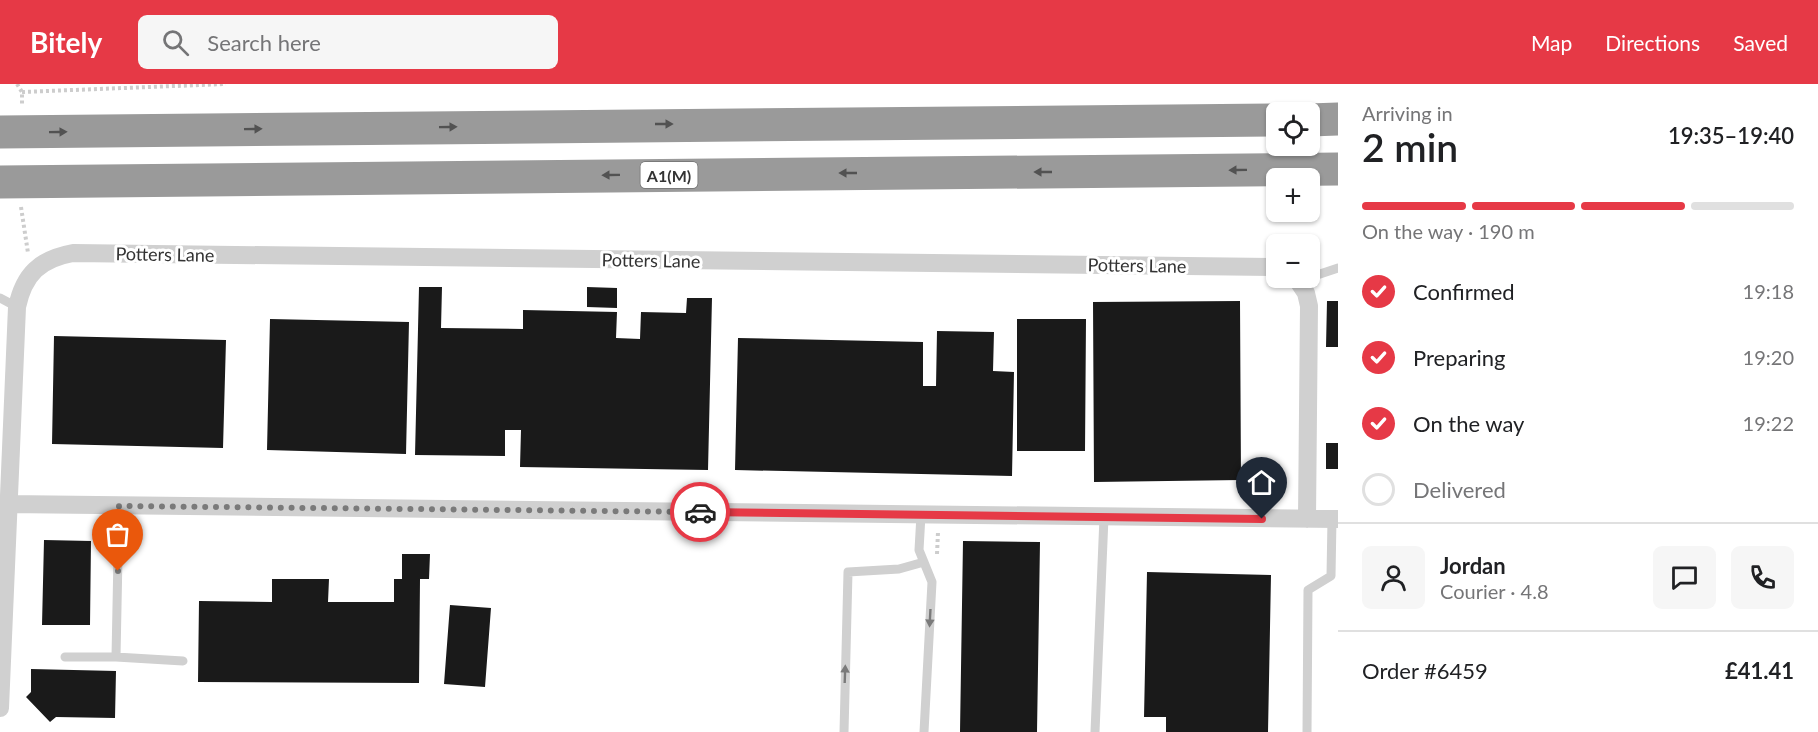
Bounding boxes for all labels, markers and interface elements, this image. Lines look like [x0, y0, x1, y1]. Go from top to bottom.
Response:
search box [138, 15, 558, 69]
text: Bitely [30, 25, 102, 59]
icon: search [159, 26, 192, 59]
text: Search here [207, 29, 321, 56]
text: Map [1531, 30, 1572, 55]
text: Directions [1605, 30, 1700, 55]
text: Saved [1733, 30, 1788, 55]
text: Arriving in [1362, 101, 1453, 125]
map controls [1266, 102, 1320, 288]
button: locate [1266, 102, 1320, 156]
one-way arrow [655, 119, 674, 129]
one-way arrow [439, 122, 458, 132]
text: 19:35–19:40 [1668, 122, 1794, 149]
one-way arrow [244, 124, 263, 134]
text: 2 min [1362, 124, 1458, 170]
one-way arrow [49, 127, 68, 136]
road number: A1(M) [640, 162, 698, 188]
one-way arrow [1228, 165, 1247, 175]
one-way arrow [1033, 167, 1052, 177]
one-way arrow [838, 168, 857, 178]
button: + [1266, 168, 1320, 222]
one-way arrow [601, 170, 620, 180]
text: On the way · 190 m [1362, 219, 1535, 243]
button: − [1266, 234, 1320, 288]
street label: Potters Lane [115, 242, 215, 266]
street label: Potters Lane [601, 248, 701, 272]
street label: Potters Lane [1087, 253, 1187, 277]
icon: check [1362, 275, 1395, 308]
text: Confirmed [1413, 278, 1515, 305]
text: 19:18 [1743, 279, 1794, 303]
icon: check [1362, 341, 1395, 374]
text: Preparing [1413, 344, 1505, 371]
text: 19:20 [1743, 345, 1794, 369]
icon: check [1362, 407, 1395, 440]
text: On the way [1413, 410, 1524, 437]
text: 19:22 [1743, 411, 1794, 435]
pin [1236, 457, 1287, 519]
icon: home [1245, 466, 1278, 499]
text: Delivered [1413, 476, 1506, 503]
courier [670, 482, 730, 542]
icon: car [684, 496, 717, 529]
pin [92, 509, 143, 571]
icon: bag [101, 518, 134, 551]
button: person [1362, 546, 1425, 609]
button: chat [1653, 546, 1716, 609]
button: phone [1731, 546, 1794, 609]
text: Jordan [1440, 552, 1506, 579]
text: Courier · 4.8 [1440, 579, 1549, 603]
one-way arrow [925, 609, 934, 628]
text: Order #6459 [1362, 657, 1488, 684]
text: £41.41 [1725, 657, 1794, 684]
one-way arrow [841, 664, 850, 683]

